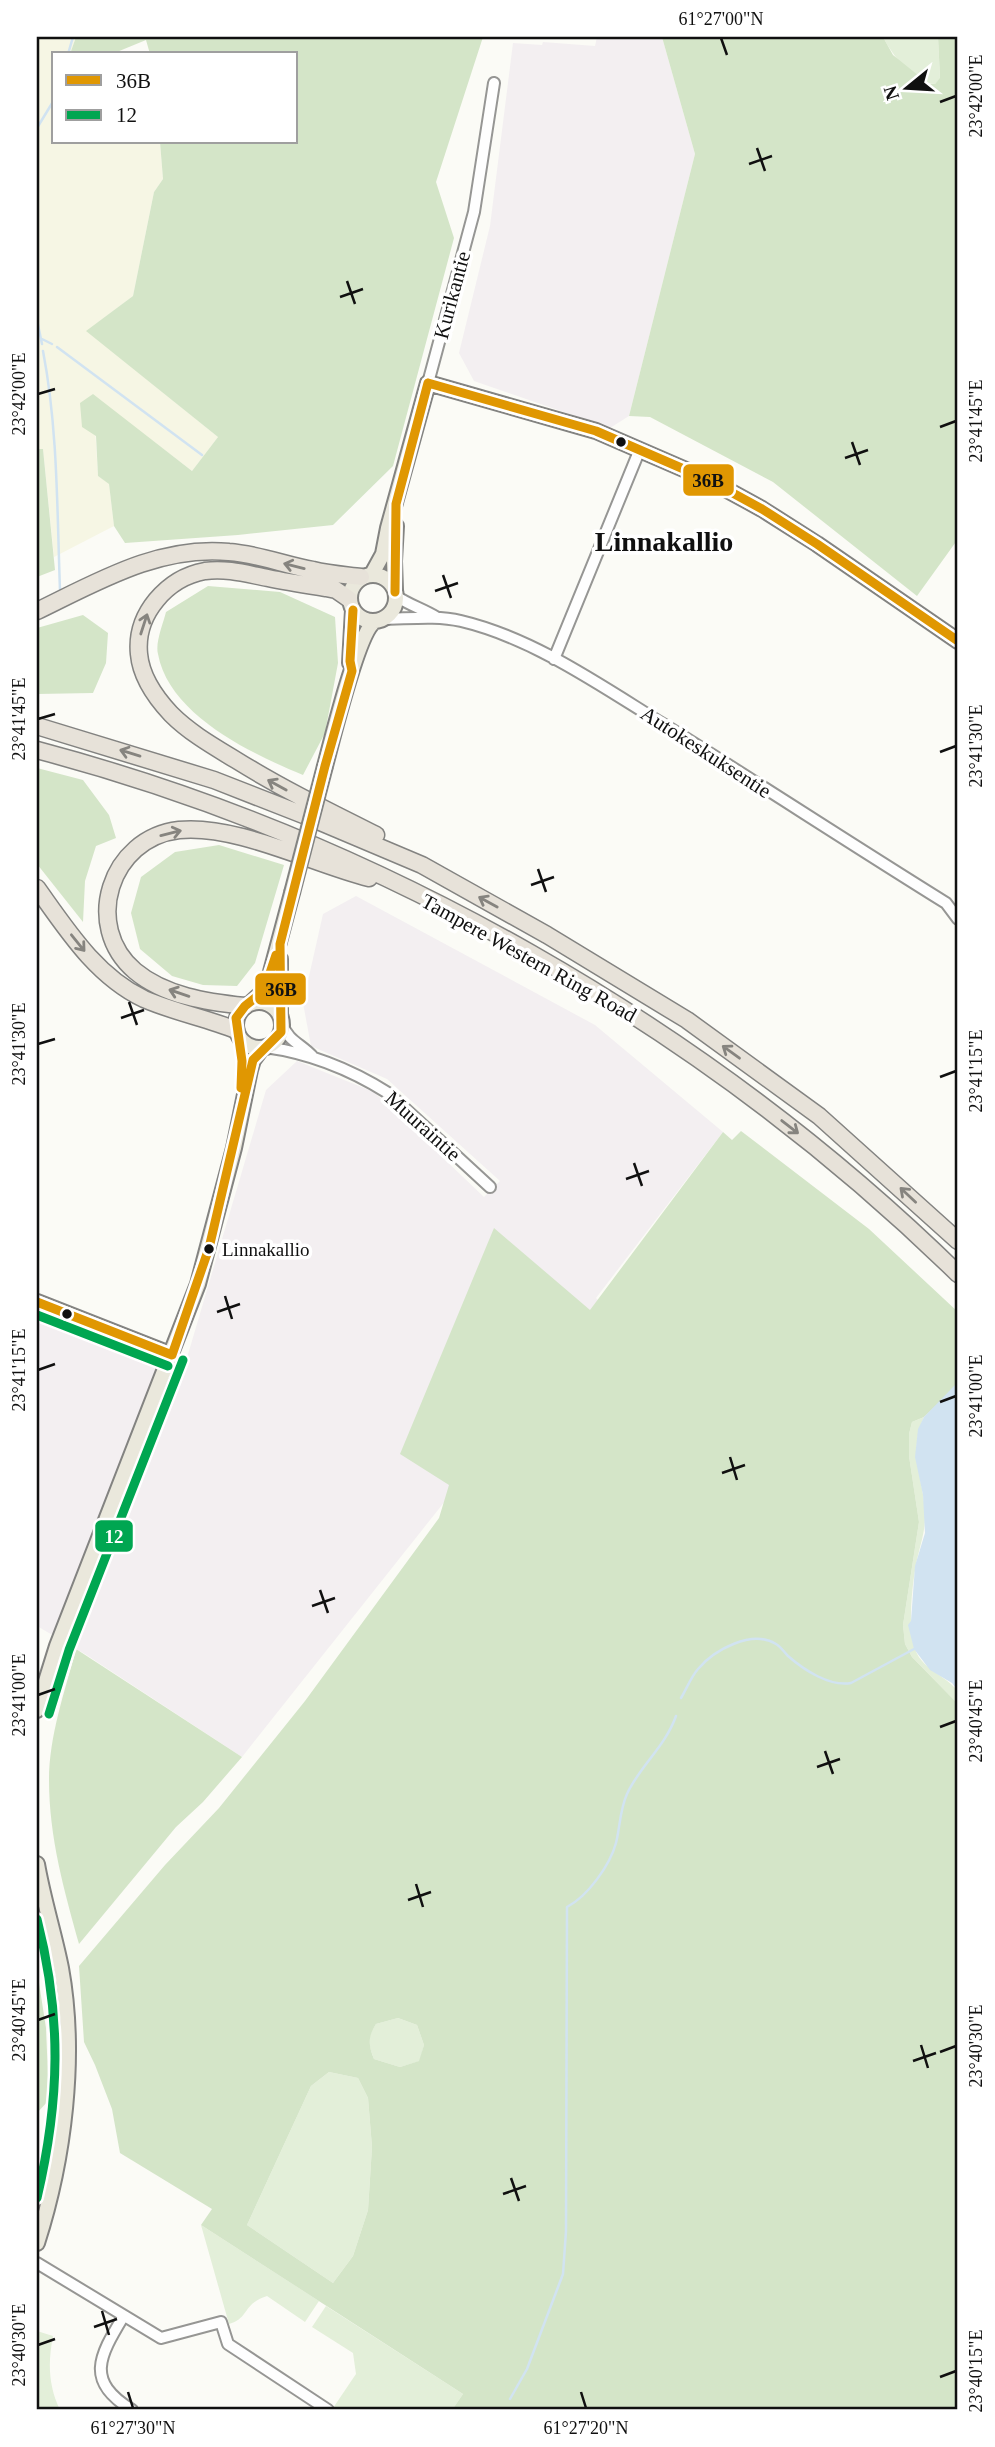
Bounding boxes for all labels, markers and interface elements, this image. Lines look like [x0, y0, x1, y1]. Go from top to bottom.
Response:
text: 61°27'00"N [679, 9, 763, 29]
legend [52, 52, 298, 144]
north arrow [872, 52, 942, 122]
text: 23°42'00"E [966, 55, 986, 137]
text: 36B [116, 69, 151, 93]
text: N [879, 83, 903, 103]
text: 12 [116, 103, 137, 127]
street label: Kurikantie [429, 249, 475, 341]
text: 23°42'00"E [9, 353, 29, 435]
text: 23°41'45"E [966, 380, 986, 462]
unlabelled marker [614, 435, 628, 449]
line badge: 36B [682, 463, 735, 497]
text: 36B [692, 470, 724, 491]
district label: Linnakallio [595, 526, 733, 557]
one-way arrow [283, 559, 306, 572]
one-way arrow [138, 613, 151, 635]
text: 23°41'45"E [9, 678, 29, 760]
street label: Autokeskuksentie [636, 701, 776, 803]
text: 23°41'30"E [966, 705, 986, 787]
one-way arrow [119, 746, 141, 758]
one-way arrow [267, 778, 287, 792]
one-way arrow [159, 826, 182, 839]
street label: Tampere Western Ring Road [417, 889, 641, 1027]
one-way arrow [478, 895, 498, 909]
one-way arrow [69, 934, 85, 952]
line badge: 36B [254, 972, 307, 1006]
text: 36B [265, 979, 297, 1000]
one-way arrow [168, 986, 190, 998]
text: 23°41'30"E [9, 1003, 29, 1085]
text: 23°41'15"E [966, 1030, 986, 1112]
one-way arrow [722, 1045, 741, 1060]
street label: Muuraintie [380, 1086, 466, 1166]
one-way arrow [780, 1119, 799, 1134]
one-way arrow [900, 1186, 917, 1203]
place label: Linnakallio [222, 1239, 310, 1260]
marker: Linnakallio [202, 1242, 216, 1256]
unlabelled marker [60, 1307, 74, 1321]
text: 23°41'15"E [9, 1329, 29, 1411]
text: 23°41'00"E [966, 1355, 986, 1437]
line badge: 12 [94, 1519, 134, 1553]
text: 12 [105, 1526, 124, 1547]
text: 23°41'00"E [9, 1654, 29, 1736]
text: 23°40'45"E [966, 1680, 986, 1762]
text: 23°40'45"E [9, 1979, 29, 2061]
text: 23°40'30"E [966, 2005, 986, 2087]
text: 23°40'30"E [9, 2304, 29, 2386]
text: 23°40'15"E [966, 2330, 986, 2412]
text: 61°27'30"N [91, 2418, 175, 2438]
text: 61°27'20"N [544, 2418, 628, 2438]

